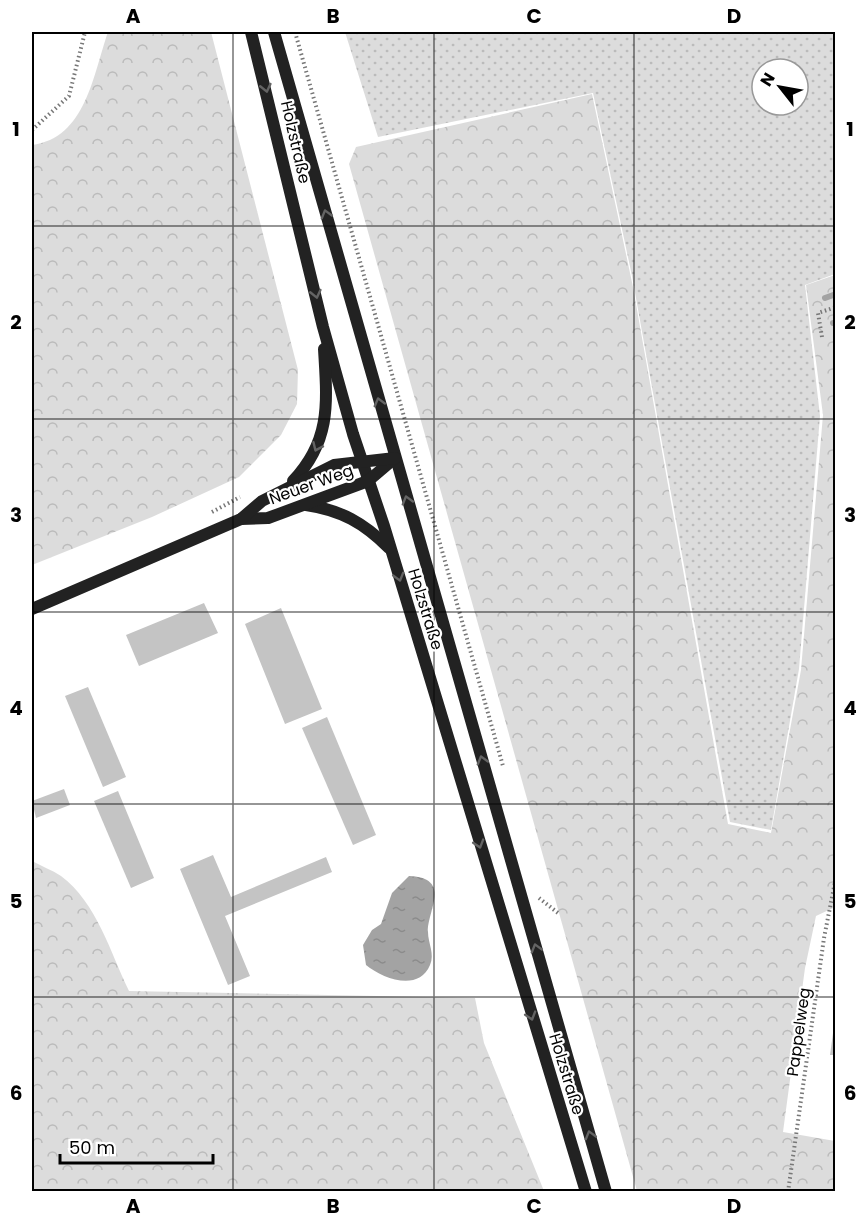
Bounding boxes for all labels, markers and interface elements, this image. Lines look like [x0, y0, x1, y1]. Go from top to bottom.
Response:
text: A [126, 2, 141, 30]
text: B [326, 2, 340, 30]
text: C [526, 2, 542, 30]
text: D [727, 2, 741, 30]
north arrow [750, 57, 810, 117]
text: N [755, 68, 781, 91]
one-way arrow [259, 83, 272, 93]
street label: Holzstraße [275, 98, 316, 186]
text: 1 [12, 115, 20, 143]
text: 1 [846, 115, 854, 143]
one-way arrow [321, 209, 333, 220]
one-way arrow [308, 289, 321, 299]
text: 2 [10, 308, 22, 336]
text: 2 [844, 308, 856, 336]
one-way arrow [373, 397, 386, 407]
one-way arrow [312, 440, 324, 451]
street label: Neuer Weg [266, 459, 356, 510]
one-way arrow [401, 496, 414, 506]
text: 3 [10, 501, 22, 529]
text: 3 [844, 501, 856, 529]
street label: Holzstraße [402, 565, 449, 653]
one-way arrow [392, 571, 404, 581]
text: 4 [9, 694, 23, 722]
text: 4 [843, 694, 857, 722]
one-way arrow [477, 755, 489, 766]
one-way arrow [472, 838, 484, 849]
text: 5 [10, 887, 23, 915]
text: 5 [844, 887, 857, 915]
one-way arrow [531, 943, 544, 953]
street label: Pappelweg [781, 986, 816, 1078]
one-way arrow [524, 1010, 536, 1021]
street label: Holzstraße [543, 1030, 590, 1118]
text: 6 [10, 1079, 22, 1107]
text: 6 [844, 1079, 856, 1107]
scale bar [60, 1127, 213, 1165]
one-way arrow [584, 1130, 597, 1140]
text: 50 m [69, 1135, 115, 1160]
text: A [126, 1192, 141, 1220]
text: B [326, 1192, 340, 1220]
text: C [526, 1192, 542, 1220]
text: D [727, 1192, 741, 1220]

